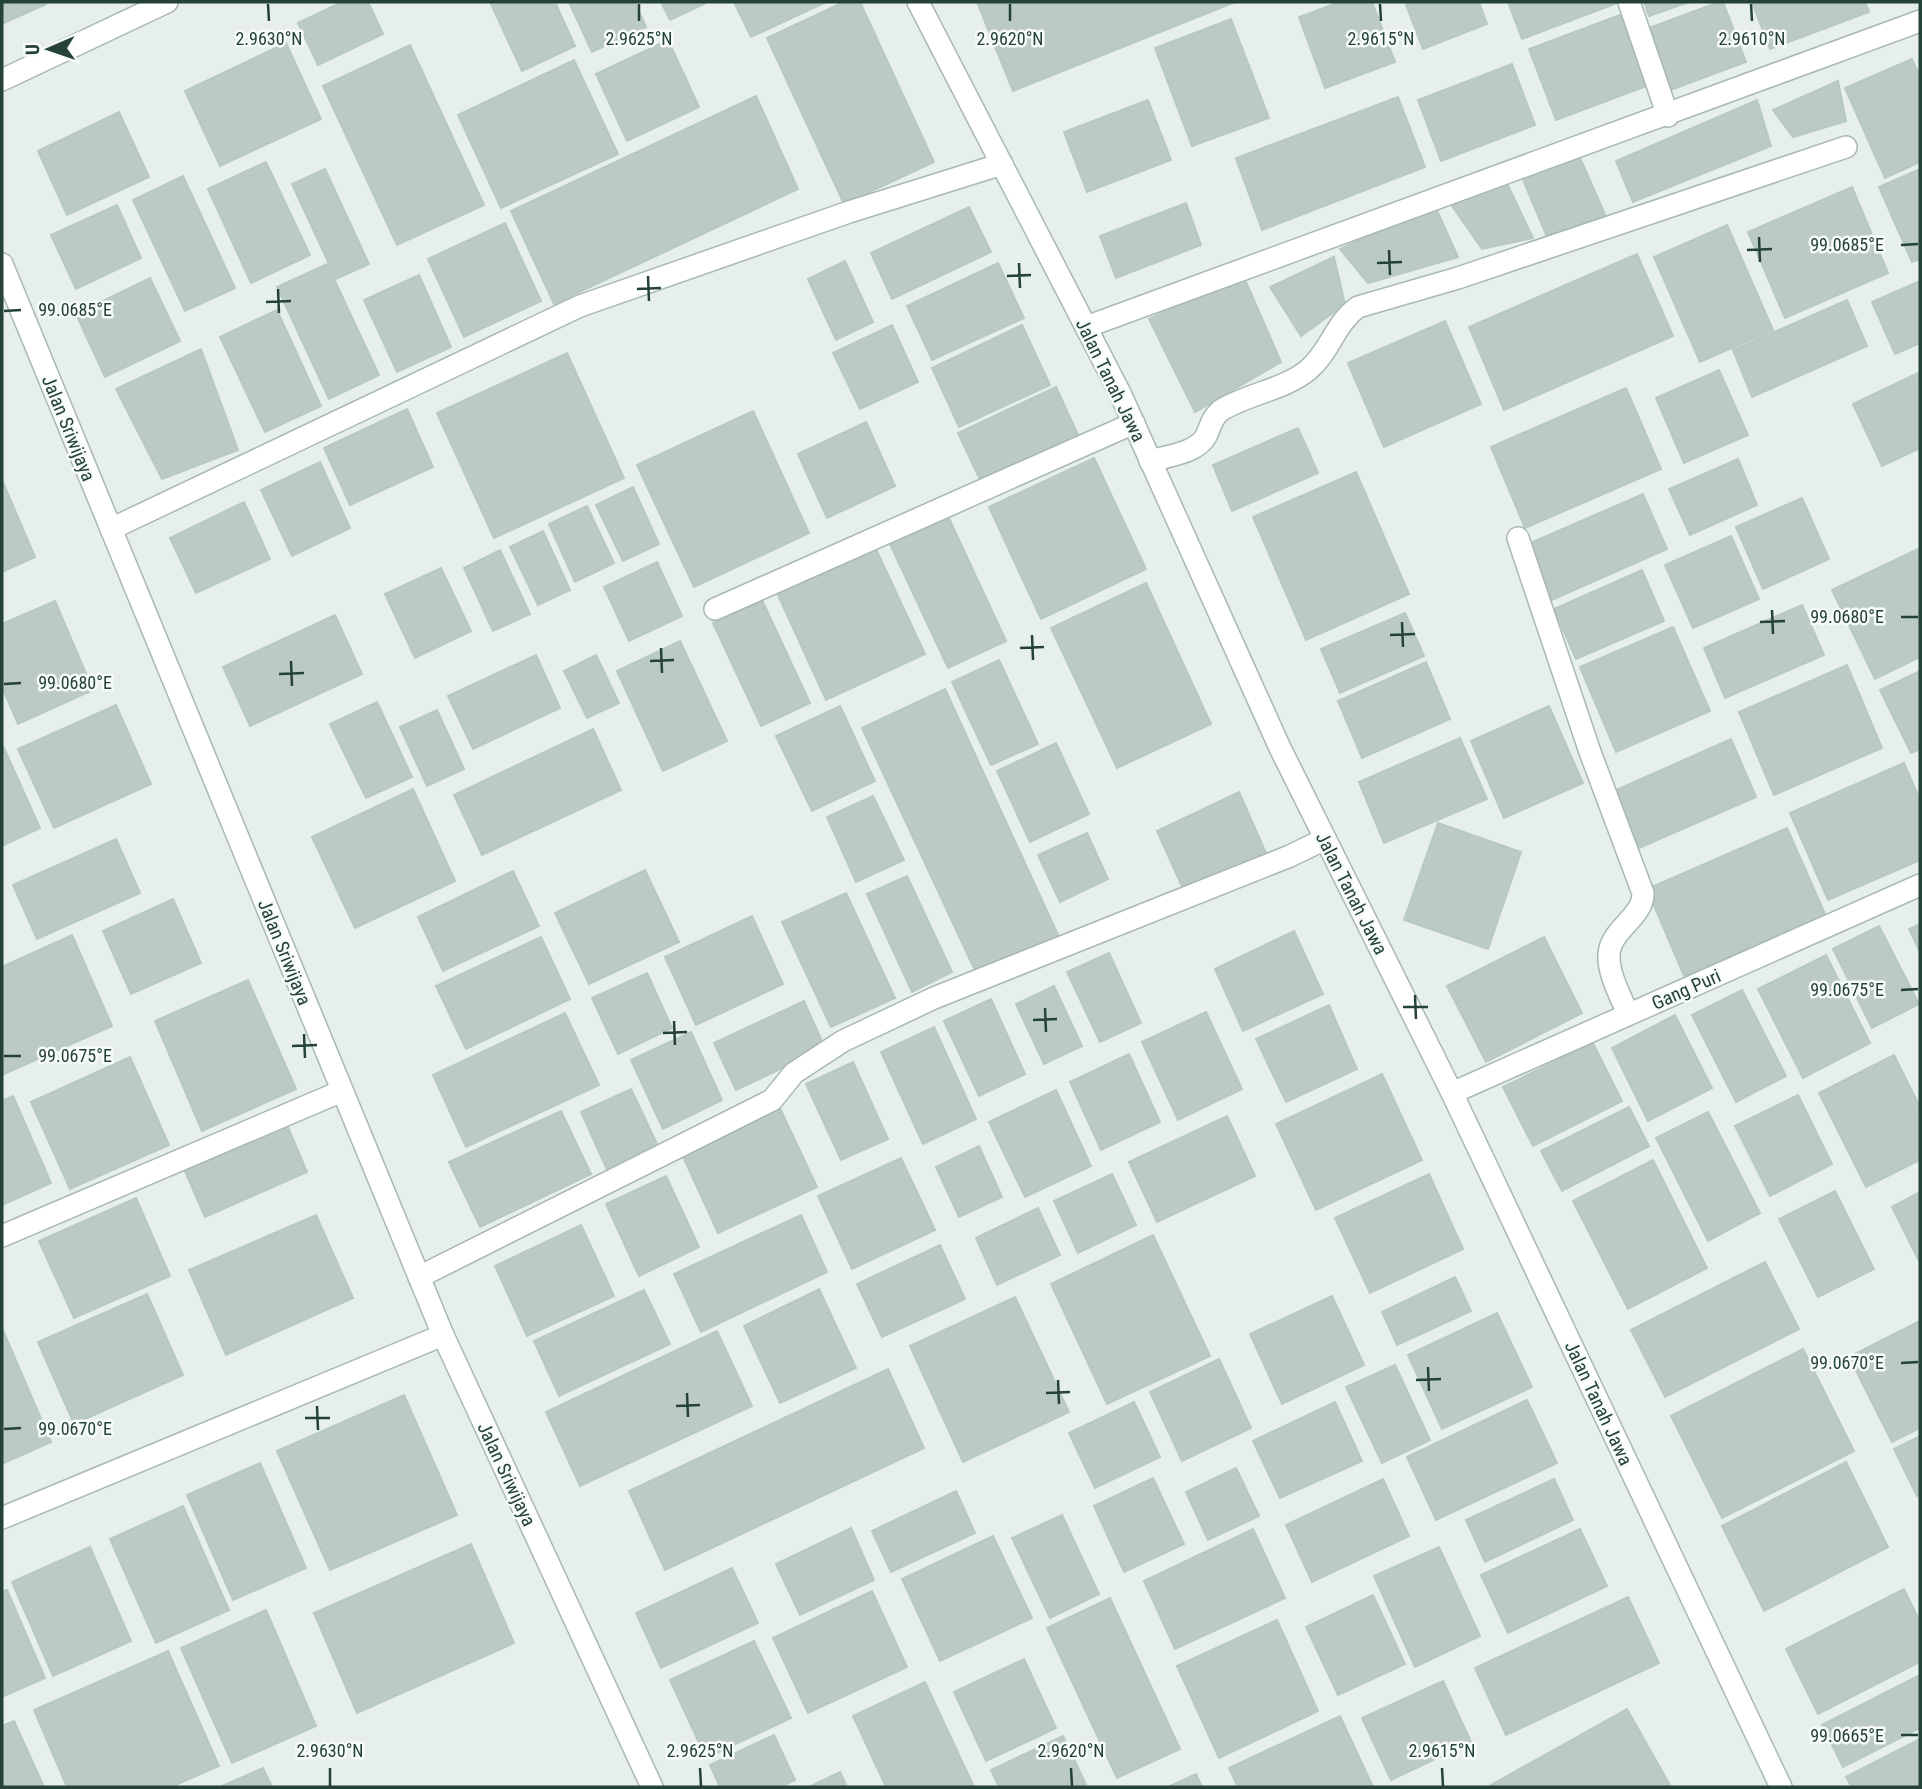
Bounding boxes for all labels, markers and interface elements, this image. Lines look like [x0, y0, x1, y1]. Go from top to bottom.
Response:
north arrow [14, 14, 84, 84]
text: 2.9630°N [235, 28, 303, 49]
text: 2.9625°N [605, 28, 673, 49]
text: 2.9620°N [976, 28, 1044, 49]
text: 2.9615°N [1347, 28, 1415, 49]
text: 2.9610°N [1718, 28, 1786, 49]
text: U [21, 44, 44, 55]
text: 99.0685°E [1810, 234, 1884, 255]
text: 99.0685°E [38, 299, 112, 320]
street label: Jalan Tanah Jawa [1071, 315, 1150, 446]
street label: Jalan Sriwijaya [37, 372, 100, 484]
text: 99.0680°E [1810, 606, 1884, 627]
text: 99.0680°E [38, 672, 112, 693]
street label: Jalan Tanah Jawa [1311, 828, 1392, 958]
street label: Jalan Sriwijaya [253, 896, 316, 1008]
street label: Gang Puri [1648, 964, 1724, 1015]
text: 99.0675°E [1810, 979, 1884, 1000]
text: 99.0675°E [38, 1045, 112, 1066]
street label: Jalan Tanah Jawa [1560, 1337, 1637, 1469]
text: 99.0670°E [1810, 1352, 1884, 1373]
text: 99.0670°E [38, 1418, 112, 1439]
street label: Jalan Sriwijaya [472, 1419, 541, 1530]
text: 99.0665°E [1810, 1725, 1884, 1746]
text: 2.9630°N [296, 1740, 364, 1761]
text: 2.9625°N [666, 1740, 734, 1761]
text: 2.9620°N [1037, 1740, 1105, 1761]
text: 2.9615°N [1408, 1740, 1476, 1761]

